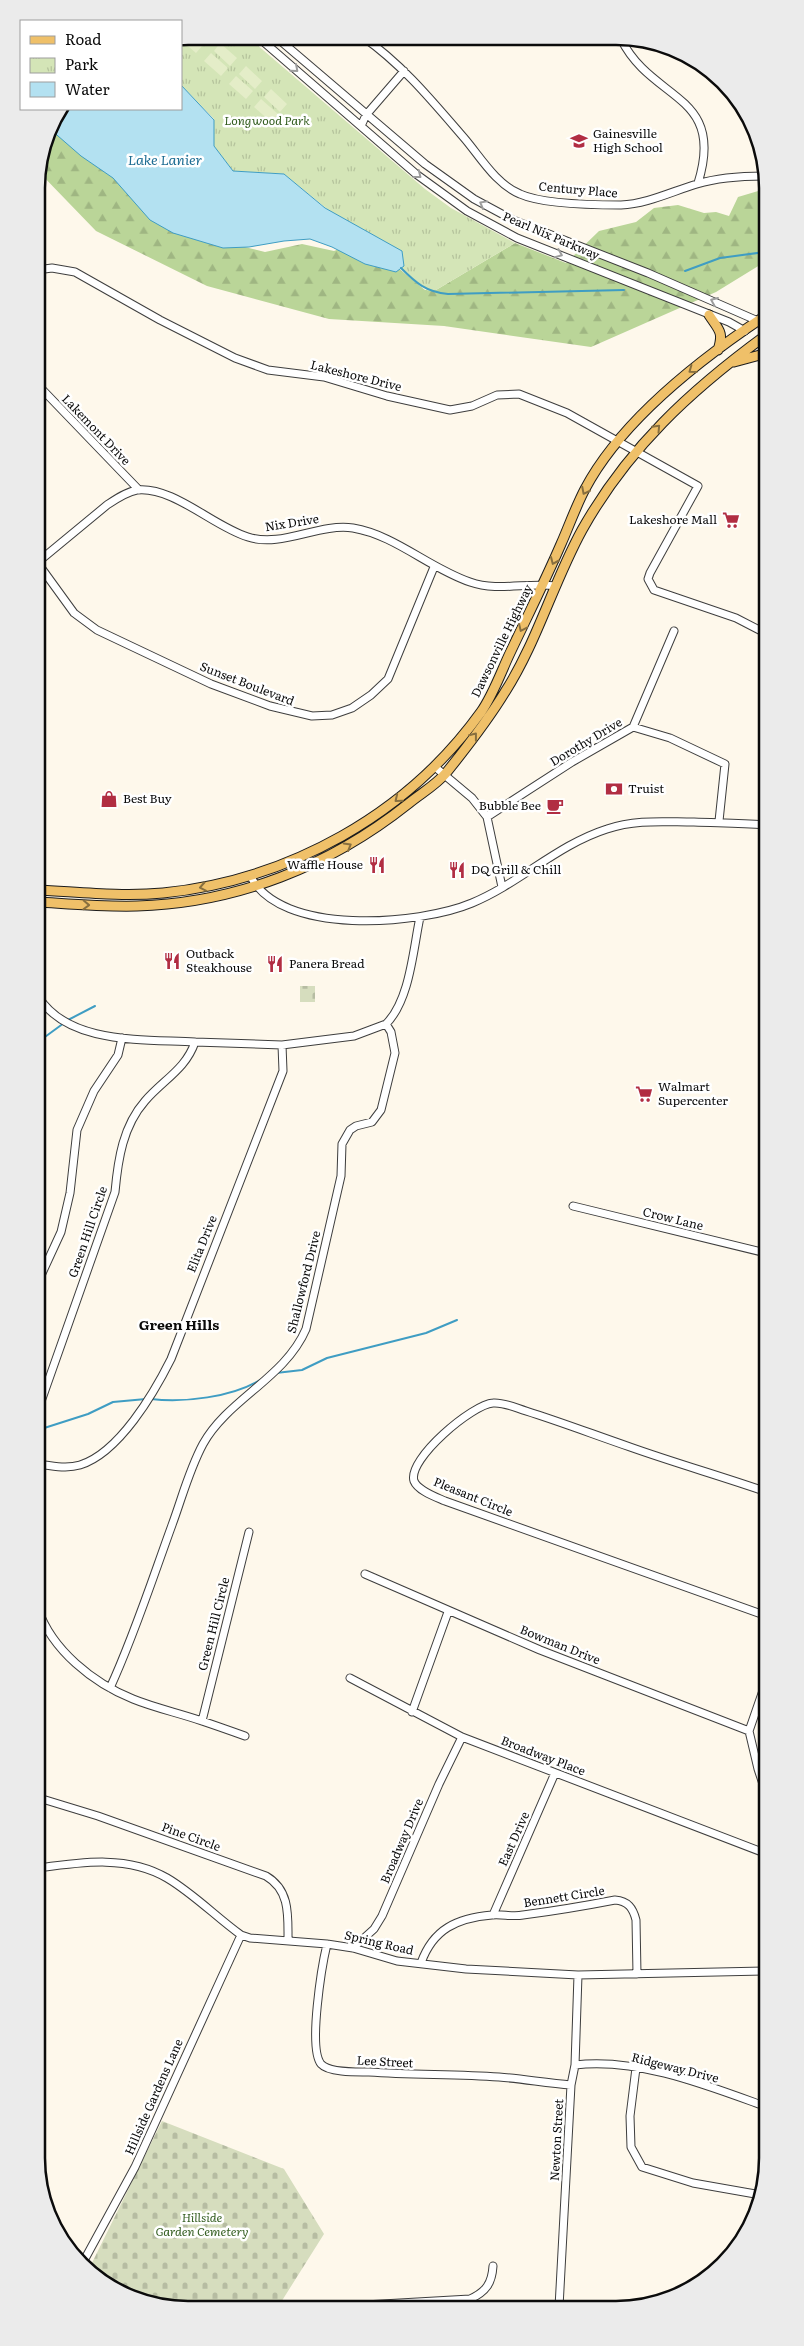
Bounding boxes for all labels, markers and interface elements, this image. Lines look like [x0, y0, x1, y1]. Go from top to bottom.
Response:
legend [20, 20, 182, 110]
text: Road [65, 27, 101, 50]
text: Park [65, 52, 99, 75]
one-way arrow [289, 63, 298, 72]
text: Water [65, 77, 110, 100]
park label: Longwood Park [224, 111, 310, 129]
place label: Gainesville High School [593, 124, 663, 156]
school or university icon: Gainesville High School [569, 131, 589, 151]
water label: Lake Lanier [128, 149, 203, 169]
one-way arrow [412, 170, 421, 178]
street label: Century Place [538, 177, 618, 201]
one-way arrow [480, 200, 489, 210]
street label: Pearl Nix Parkway [500, 207, 603, 264]
one-way arrow [554, 248, 563, 259]
one-way arrow [710, 296, 719, 307]
street label: Lakeshore Drive [309, 355, 404, 395]
one-way arrow [688, 364, 698, 373]
street label: Lakemont Drive [58, 390, 135, 469]
one-way arrow [651, 424, 660, 433]
one-way arrow [581, 486, 591, 495]
street label: Nix Drive [264, 509, 320, 535]
place label: Lakeshore Mall [629, 510, 717, 528]
supermarket icon: Lakeshore Mall [721, 510, 741, 530]
one-way arrow [549, 556, 560, 565]
street label: Dawsonville Highway [466, 581, 536, 700]
one-way arrow [518, 623, 528, 632]
street label: Sunset Boulevard [198, 657, 298, 710]
street label: Dorothy Drive [546, 712, 625, 770]
one-way arrow [469, 732, 478, 741]
bank icon: Truist [604, 779, 624, 799]
place label: Truist [628, 779, 664, 797]
shop icon: Best Buy [99, 789, 119, 809]
place label: Best Buy [123, 789, 172, 807]
one-way arrow [395, 793, 404, 801]
place label: Bubble Bee [479, 796, 541, 814]
cafe icon: Bubble Bee [545, 796, 565, 816]
one-way arrow [343, 842, 352, 852]
place label: Waffle House [287, 855, 363, 873]
restaurant icon: Waffle House [367, 855, 387, 875]
restaurant icon: DQ Grill & Chill [447, 860, 467, 880]
place label: DQ Grill & Chill [471, 860, 561, 878]
one-way arrow [199, 881, 207, 891]
one-way arrow [82, 900, 90, 910]
place label: Outback Steakhouse [186, 944, 252, 976]
restaurant icon: Outback Steakhouse [162, 951, 182, 971]
restaurant icon: Panera Bread [265, 954, 285, 974]
place label: Panera Bread [289, 954, 365, 972]
place label: Walmart Supercenter [658, 1077, 728, 1109]
supermarket icon: Walmart Supercenter [634, 1084, 654, 1104]
street label: Green Hill Circle [63, 1183, 111, 1280]
street label: Crow Lane [641, 1202, 705, 1234]
street label: Elita Drive [181, 1212, 221, 1275]
street label: Shallowford Drive [282, 1229, 324, 1335]
district label: Green Hills [139, 1314, 219, 1334]
street label: Pleasant Circle [431, 1472, 516, 1520]
street label: Green Hill Circle [193, 1575, 233, 1672]
street label: Bowman Drive [518, 1620, 603, 1668]
street label: Broadway Place [499, 1731, 588, 1779]
street label: Broadway Drive [375, 1795, 427, 1886]
street label: East Drive [493, 1808, 533, 1869]
street label: Pine Circle [159, 1817, 223, 1855]
street label: Bennett Circle [522, 1881, 606, 1911]
street label: Spring Road [343, 1925, 416, 1959]
street label: Hillside Gardens Lane [119, 2036, 187, 2158]
street label: Ridgeway Drive [630, 2047, 721, 2087]
street label: Lee Street [356, 2051, 414, 2071]
street label: Newton Street [545, 2098, 567, 2181]
park label: Hillside Garden Cemetery [155, 2208, 249, 2240]

